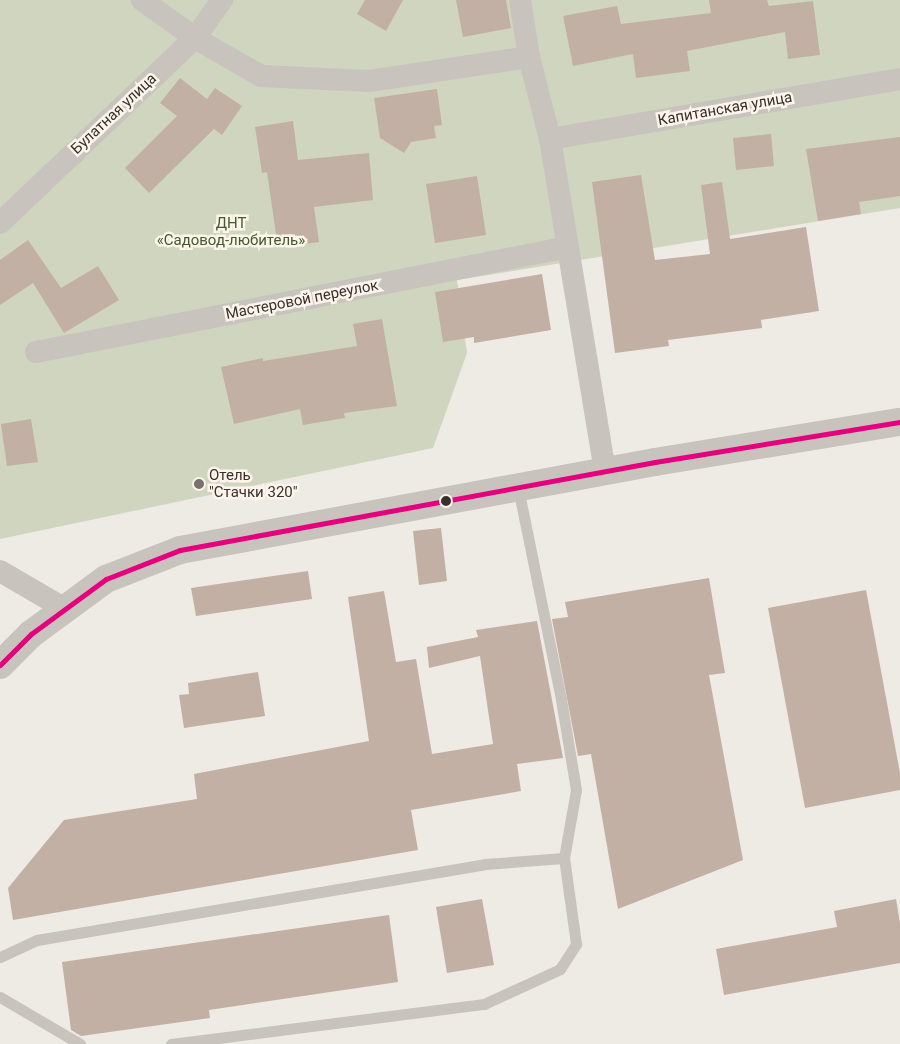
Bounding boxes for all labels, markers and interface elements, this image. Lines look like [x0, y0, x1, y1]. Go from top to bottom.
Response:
street label: Булатная улица [68, 70, 160, 158]
street label: Капитанская улица [656, 88, 794, 130]
park label: ДНТ «Садовод-любитель» [157, 214, 305, 249]
street label: Мастеровой переулок [224, 276, 380, 324]
place label: Отель "Стачки 320" [209, 466, 298, 501]
marker: Отель "Стачки 320" [193, 478, 205, 490]
unlabelled marker [441, 496, 451, 506]

